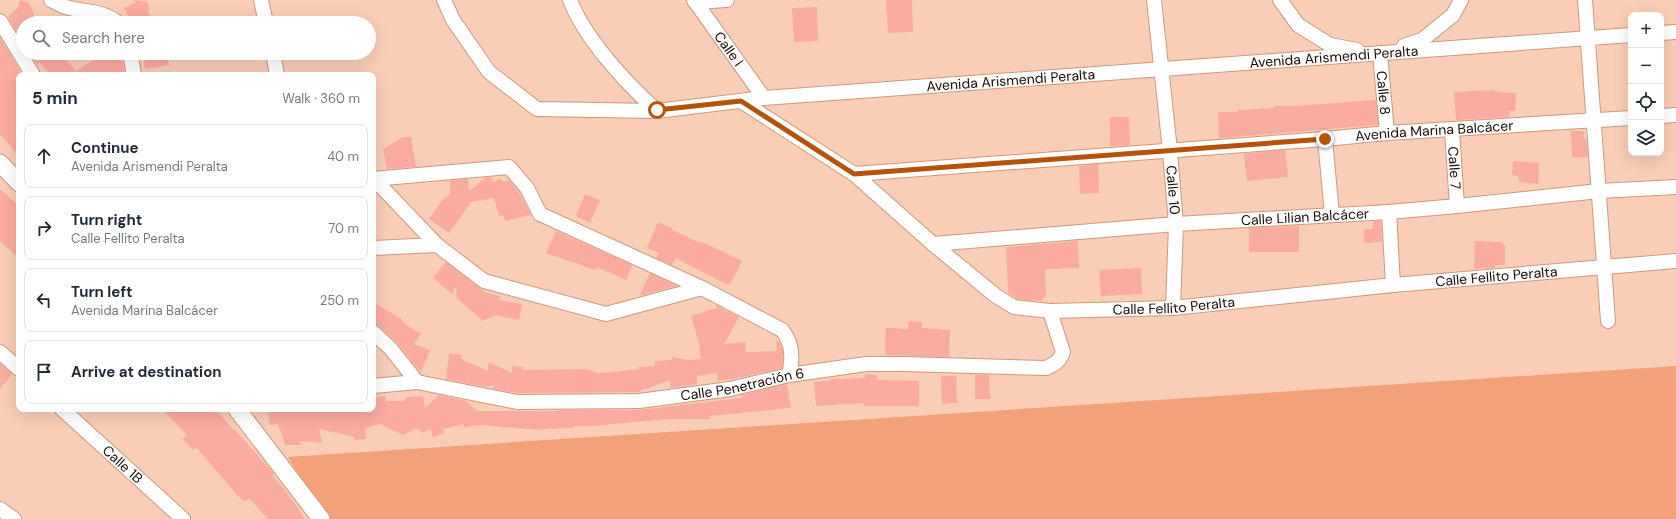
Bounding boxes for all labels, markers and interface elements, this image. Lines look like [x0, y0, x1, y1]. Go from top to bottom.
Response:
map controls [1628, 12, 1664, 156]
button: + [1628, 12, 1664, 48]
search box [16, 16, 376, 60]
icon: search [30, 27, 52, 49]
text: Search here [62, 28, 145, 48]
street label: Calle I [710, 28, 748, 70]
street label: Avenida Arismendi Peralta [1249, 41, 1419, 72]
button: − [1628, 48, 1664, 84]
street label: Avenida Arismendi Peralta [926, 65, 1096, 95]
street label: Calle 8 [1373, 70, 1394, 116]
button: locate [1628, 84, 1664, 120]
text: 5 min [32, 87, 78, 109]
text: Walk · 360 m [282, 90, 360, 107]
route start [648, 101, 666, 119]
street label: Avenida Marina Balcácer [1354, 116, 1514, 145]
button: layers [1628, 120, 1664, 156]
route end [1316, 130, 1334, 148]
text: Continue [71, 138, 139, 158]
icon: ahead [33, 145, 55, 167]
street label: Calle 7 [1444, 146, 1465, 190]
text: 40 m [327, 148, 359, 165]
text: Avenida Arismendi Peralta [71, 158, 228, 175]
street label: Calle 10 [1162, 165, 1184, 215]
street label: Calle Lilian Balcácer [1240, 204, 1370, 229]
text: Turn right [71, 210, 142, 230]
icon: right [33, 217, 55, 239]
text: 70 m [328, 220, 359, 237]
text: Calle Fellito Peralta [71, 230, 185, 247]
street label: Calle Fellito Peralta [1435, 262, 1558, 290]
text: Turn left [71, 282, 132, 302]
icon: left [33, 289, 55, 311]
text: 250 m [320, 292, 359, 309]
street label: Calle Fellito Peralta [1112, 293, 1236, 318]
text: Avenida Marina Balcácer [71, 302, 218, 319]
icon: arrive [33, 361, 55, 383]
text: Arrive at destination [71, 362, 222, 382]
street label: Calle Penetración 6 [679, 364, 805, 404]
street label: Calle 1B [99, 441, 147, 487]

